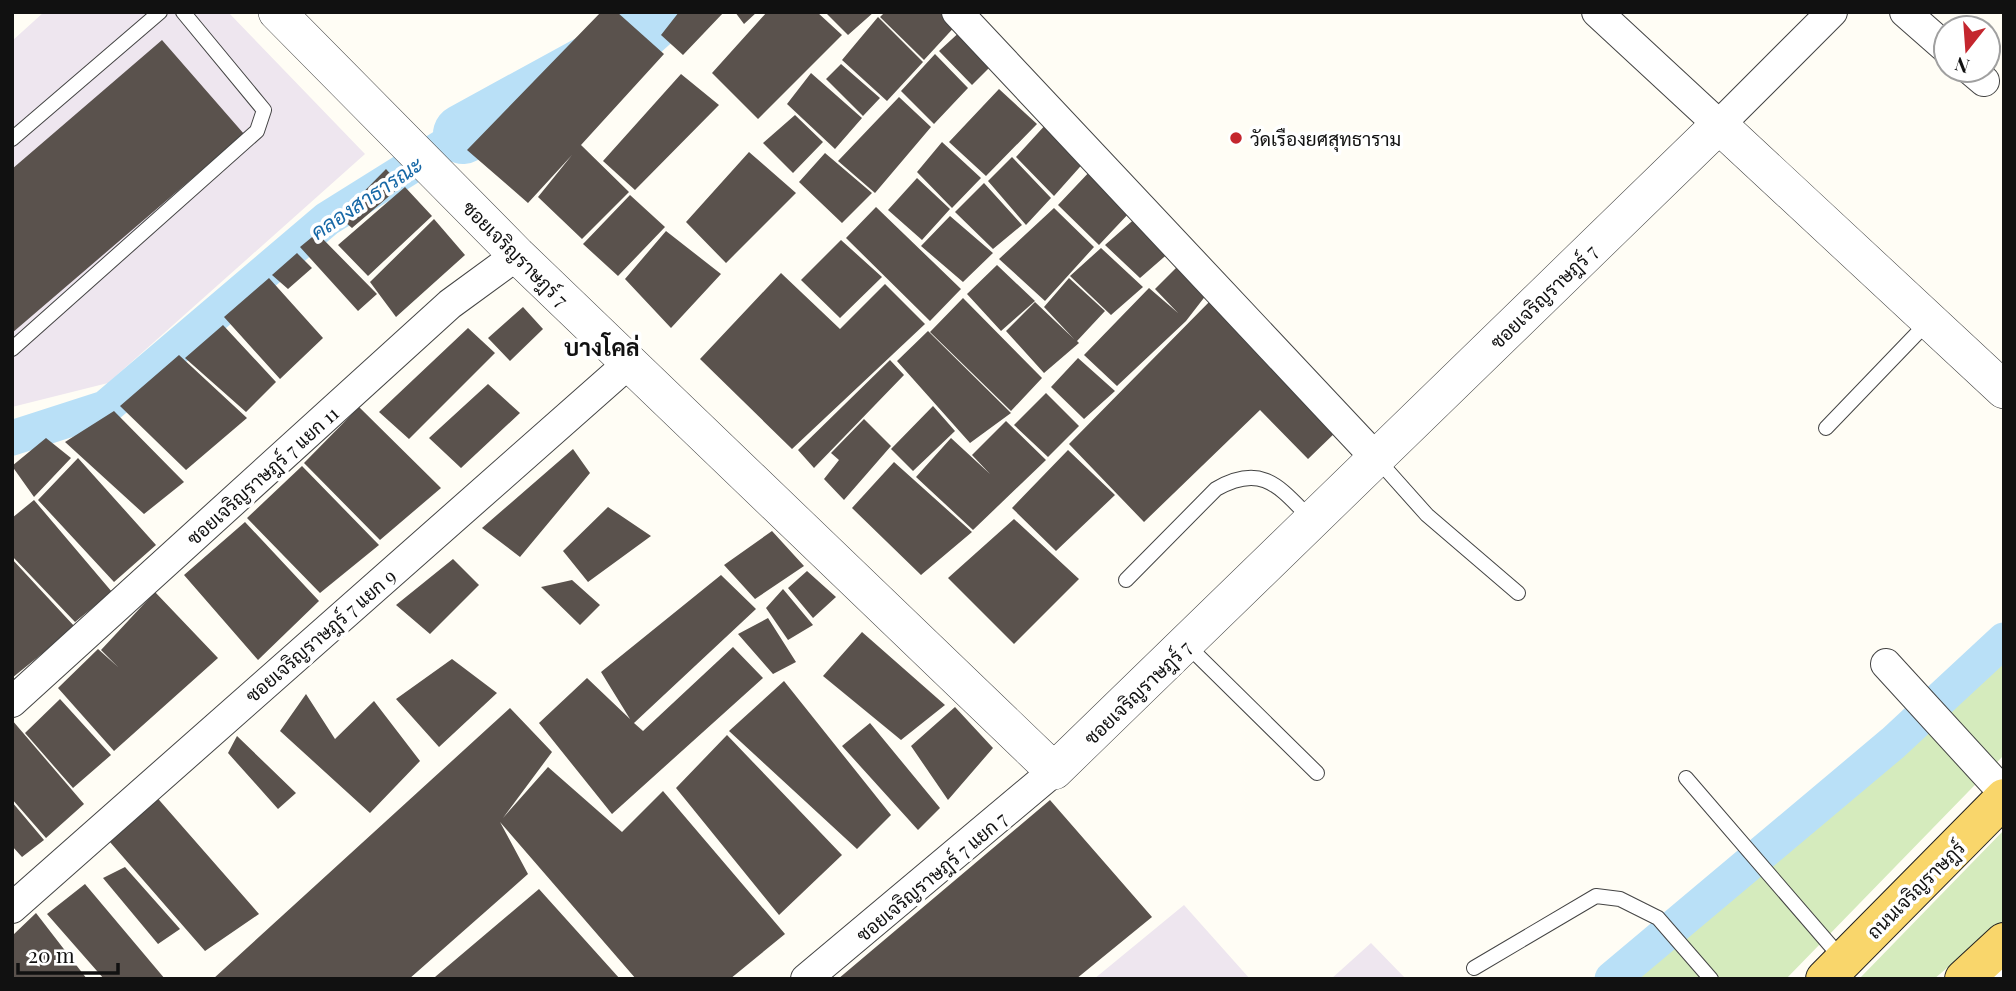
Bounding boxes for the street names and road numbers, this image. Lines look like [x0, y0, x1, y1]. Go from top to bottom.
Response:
street label: ซอยเจริญราษฎร์ 7 [457, 194, 575, 312]
street label: ซอยเจริญราษฎร์ 7 [1484, 238, 1603, 355]
street label: ซอยเจริญราษฎร์ 7 แยก 11 [181, 400, 344, 551]
street label: ซอยเจริญราษฎร์ 7 แยก 9 [239, 562, 401, 708]
street label: ซอยเจริญราษฎร์ 7 [1078, 634, 1197, 751]
street label: ซอยเจริญราษฎร์ 7 แยก 7 [850, 805, 1013, 948]
street label: ถนนเจริญราษฎร์ [1860, 834, 1970, 944]

